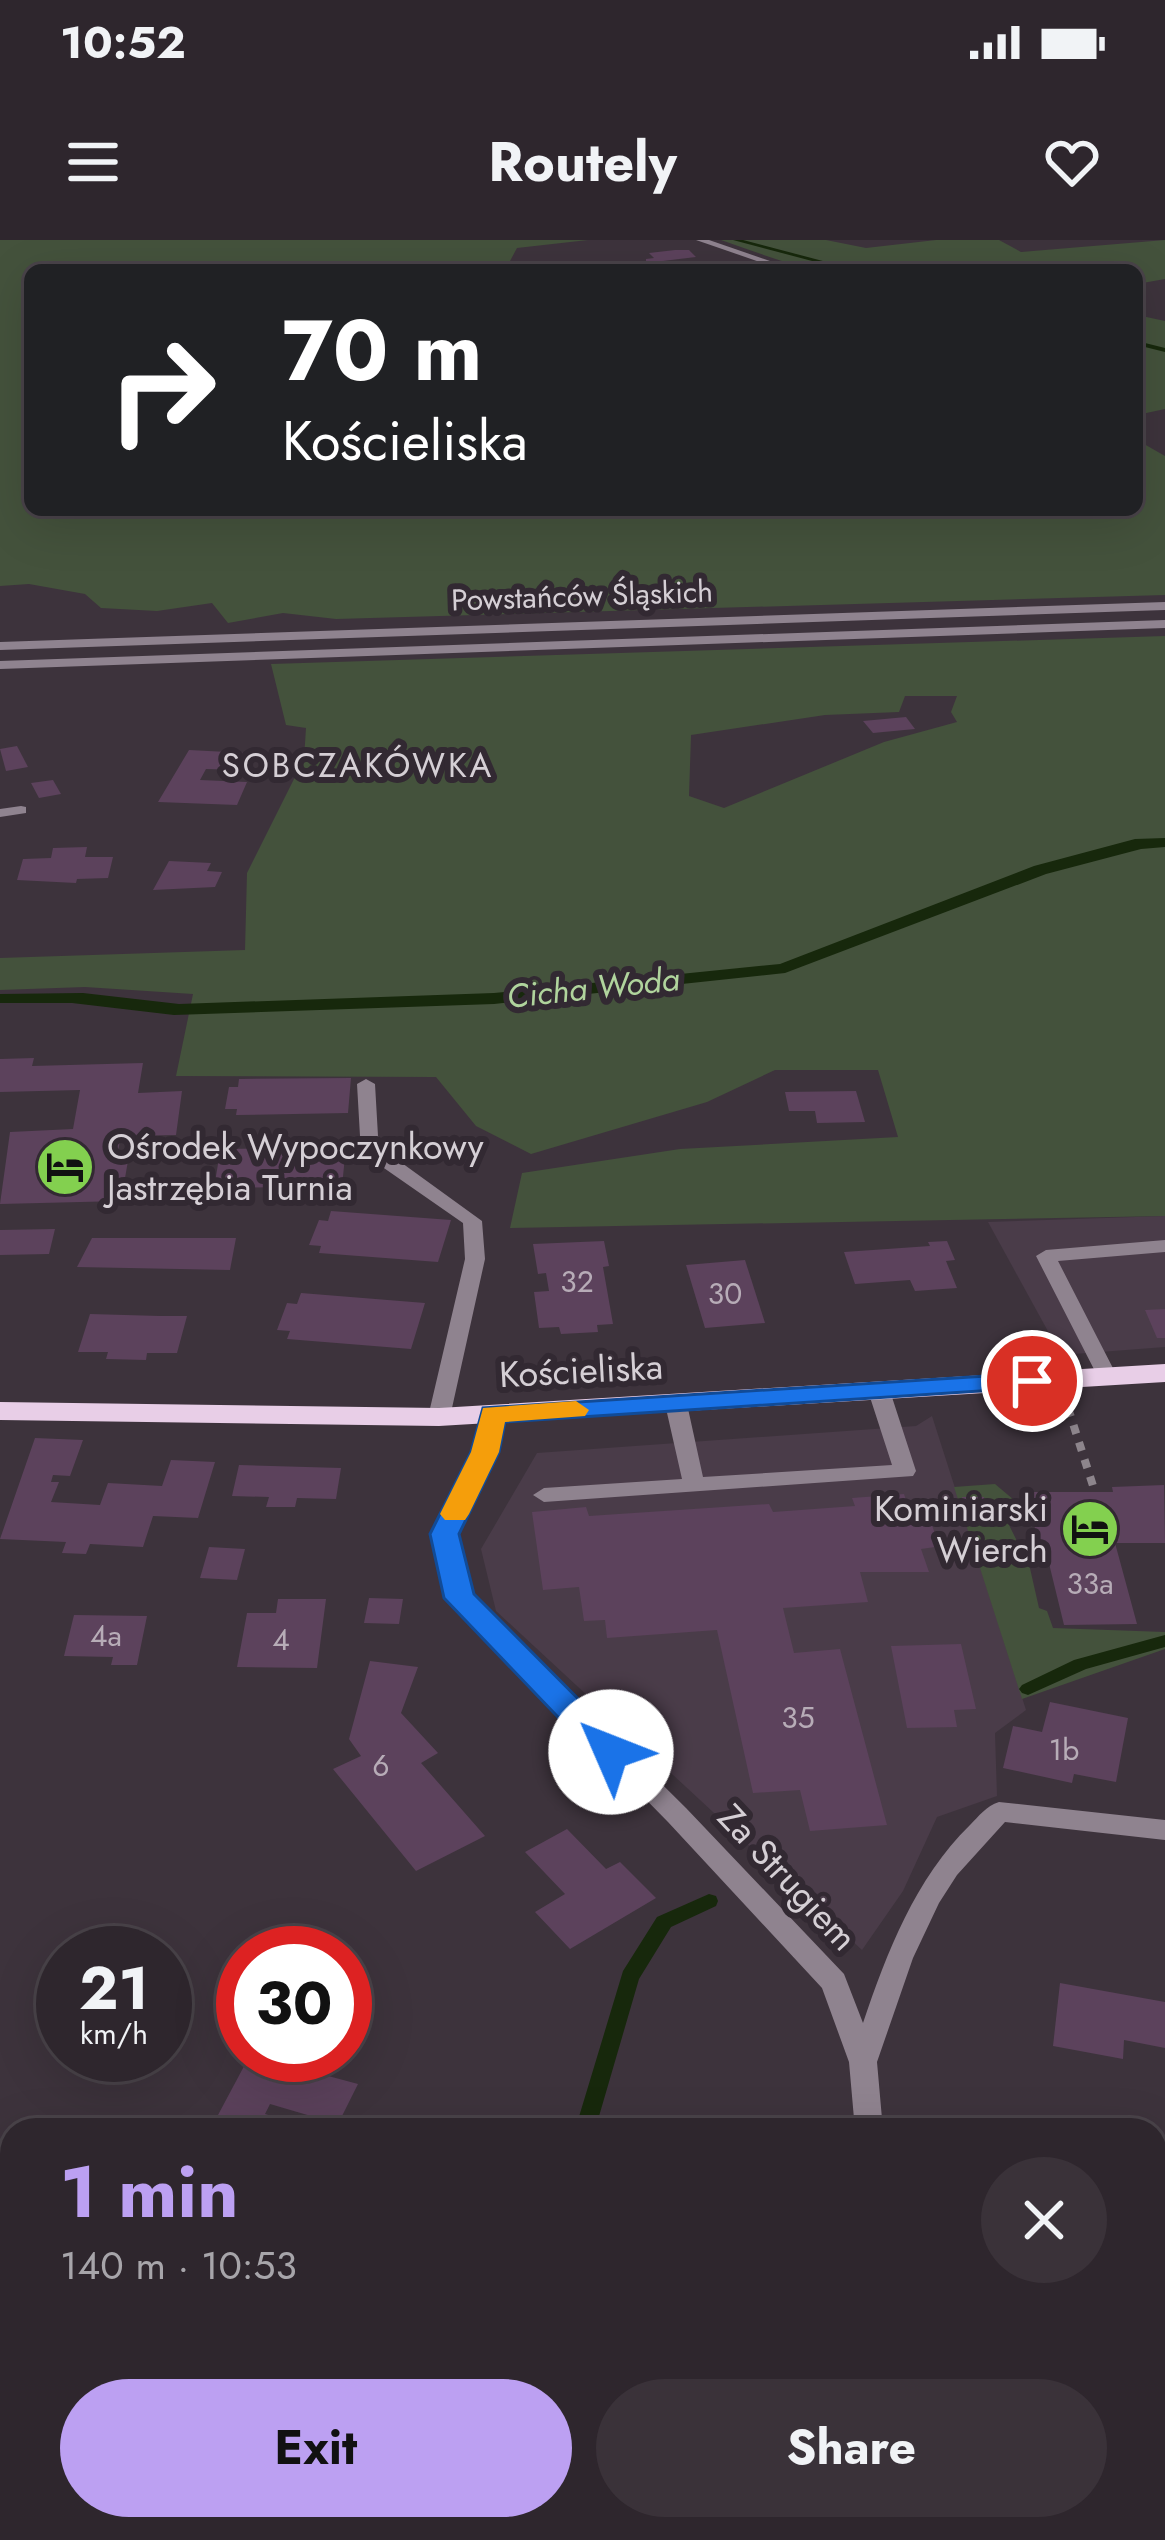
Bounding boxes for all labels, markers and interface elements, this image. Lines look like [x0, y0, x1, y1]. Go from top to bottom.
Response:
text: 10:52 [60, 10, 186, 75]
text: Routely [488, 123, 677, 201]
icon: menu [60, 129, 126, 195]
icon: heart [1039, 129, 1105, 195]
text: 70 m [282, 290, 482, 412]
icon: right [84, 312, 240, 468]
text: Kościeliska [282, 402, 528, 480]
street label: Powstańców Śląskich [450, 569, 714, 622]
district label: SOBCZAKÓWKA [222, 742, 494, 789]
water label: Cicha Woda [504, 955, 682, 1020]
place label: Ośrodek Wypoczynkowy Jastrzębia Turnia [103, 1120, 484, 1213]
hotel icon: Ośrodek Wypoczynkowy Jastrzębia Turnia [34, 1136, 96, 1198]
house number: 32 [560, 1260, 594, 1303]
house number: 30 [708, 1272, 742, 1315]
pin [981, 1330, 1083, 1432]
street label: Kościeliska [498, 1340, 664, 1400]
icon: arrive [999, 1348, 1065, 1414]
place label: Kominiarski Wierch [874, 1482, 1048, 1575]
hotel icon: Kominiarski Wierch [1059, 1498, 1121, 1560]
house number: 33a [1066, 1562, 1114, 1605]
house number: 4a [90, 1614, 122, 1657]
house number: 4 [272, 1618, 290, 1661]
position arrow [548, 1689, 674, 1815]
house number: 35 [781, 1696, 815, 1739]
house number: 1b [1049, 1728, 1079, 1771]
house number: 6 [372, 1744, 390, 1787]
street label: Za Strugiem [706, 1792, 870, 1962]
speed limit sign: 30 [216, 1926, 372, 2082]
text: 21 [79, 1945, 149, 2032]
text: km/h [80, 2012, 148, 2055]
text: 1 min [60, 2140, 239, 2244]
button: close [981, 2157, 1107, 2283]
text: 140 m · 10:53 [60, 2237, 297, 2294]
button: Exit [60, 2379, 572, 2517]
button: Share [596, 2379, 1107, 2517]

